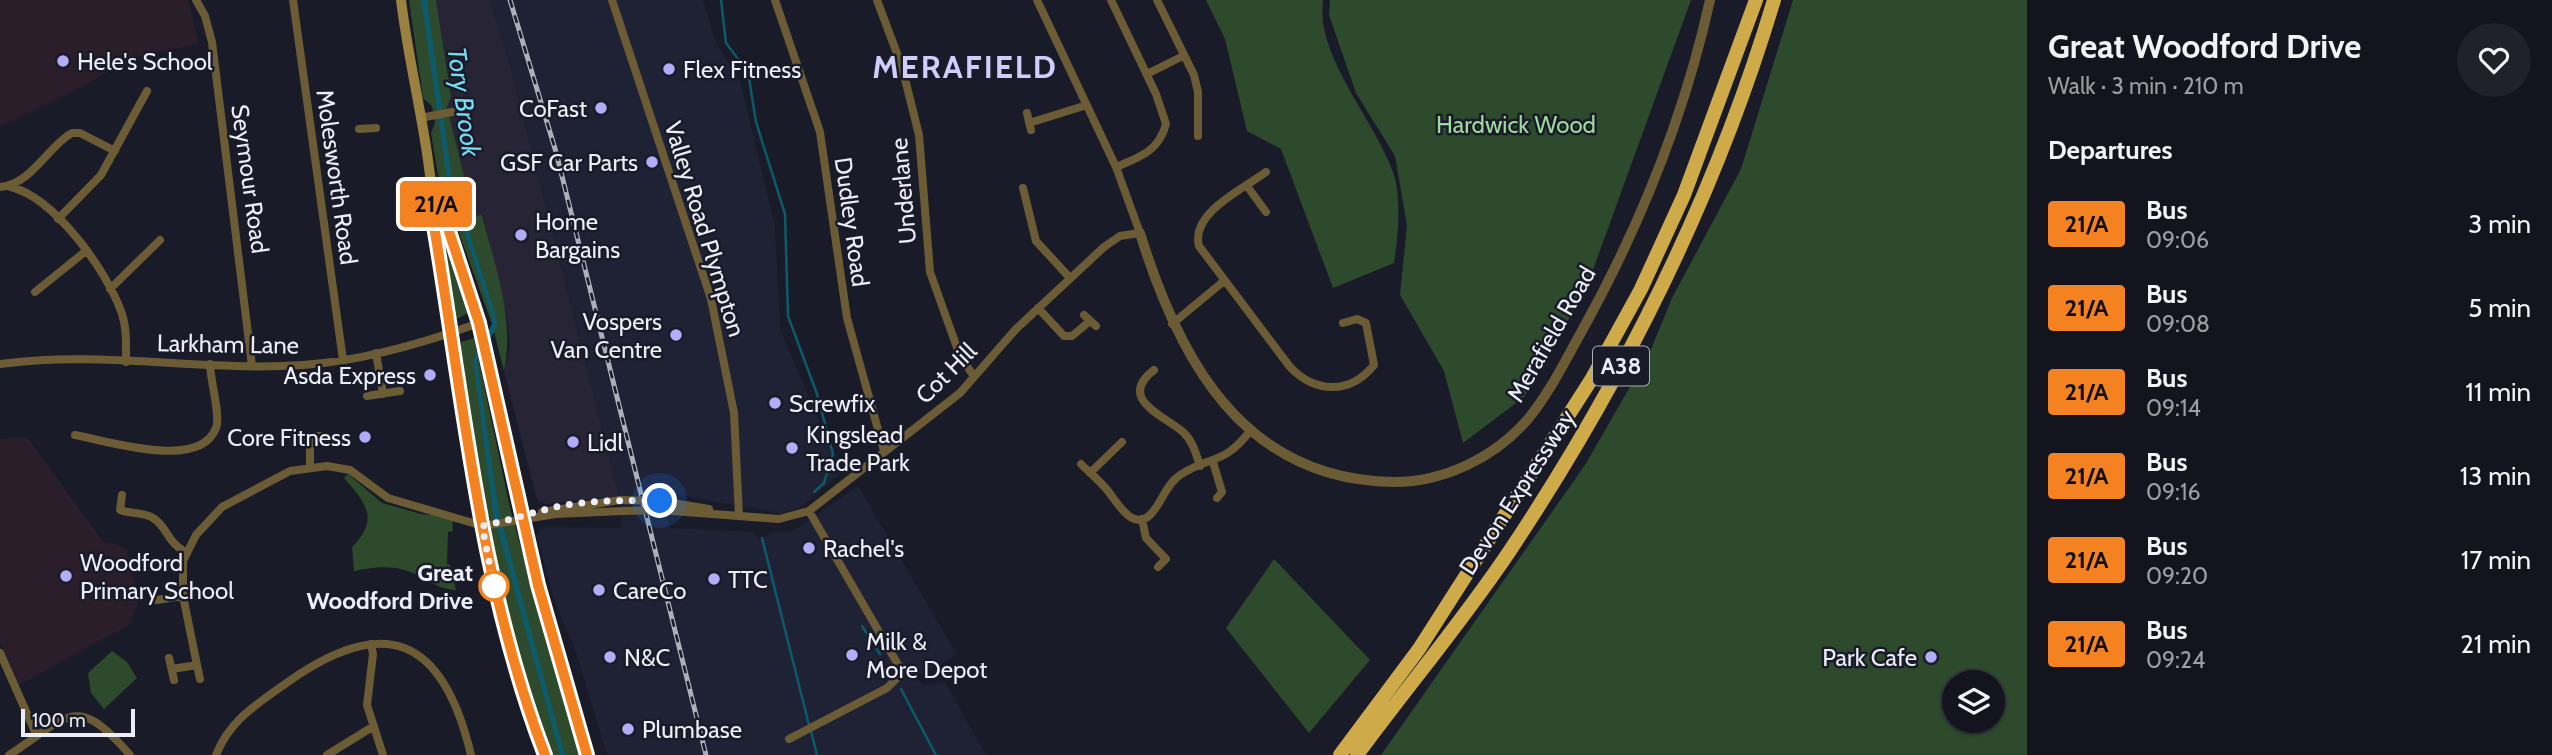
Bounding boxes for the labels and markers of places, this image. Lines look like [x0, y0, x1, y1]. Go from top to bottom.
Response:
place label: Hele's School [77, 47, 213, 76]
marker: Hele's School [55, 53, 71, 69]
place label: Flex Fitness [683, 55, 801, 84]
marker: Flex Fitness [661, 61, 677, 77]
place label: CoFast [519, 94, 587, 123]
marker: CoFast [593, 100, 609, 116]
place label: GSF Car Parts [500, 148, 638, 177]
marker: GSF Car Parts [644, 154, 660, 170]
place label: Home Bargains [535, 207, 620, 264]
marker: Home Bargains [513, 227, 529, 243]
place label: Vospers Van Centre [550, 307, 662, 364]
marker: Vospers Van Centre [668, 327, 684, 343]
place label: Asda Express [284, 361, 416, 390]
marker: Asda Express [422, 367, 438, 383]
place label: Screwfix [789, 389, 876, 418]
marker: Screwfix [767, 395, 783, 411]
place label: Kingslead Trade Park [806, 420, 910, 477]
place label: Core Fitness [227, 423, 351, 452]
place label: Lidl [587, 428, 623, 457]
marker: Core Fitness [357, 429, 373, 445]
marker: Lidl [565, 434, 581, 450]
marker: Kingslead Trade Park [784, 440, 800, 456]
place label: Rachel's [823, 534, 904, 563]
marker: Rachel's [801, 540, 817, 556]
place label: Woodford Primary School [80, 548, 234, 605]
place label: Great Woodford Drive [306, 558, 473, 615]
place label: TTC [728, 565, 768, 594]
marker: Woodford Primary School [58, 568, 74, 584]
marker: Great Woodford Drive [479, 571, 509, 601]
marker: TTC [706, 571, 722, 587]
place label: CareCo [613, 576, 686, 605]
marker: CareCo [591, 582, 607, 598]
place label: Milk & More Depot [866, 627, 987, 684]
place label: N&C [624, 643, 670, 672]
place label: Park Cafe [1822, 643, 1917, 672]
marker: Milk & More Depot [844, 647, 860, 663]
marker: N&C [602, 649, 618, 665]
marker: Park Cafe [1923, 649, 1939, 665]
place label: Plumbase [642, 715, 742, 744]
marker: Plumbase [620, 721, 636, 737]

